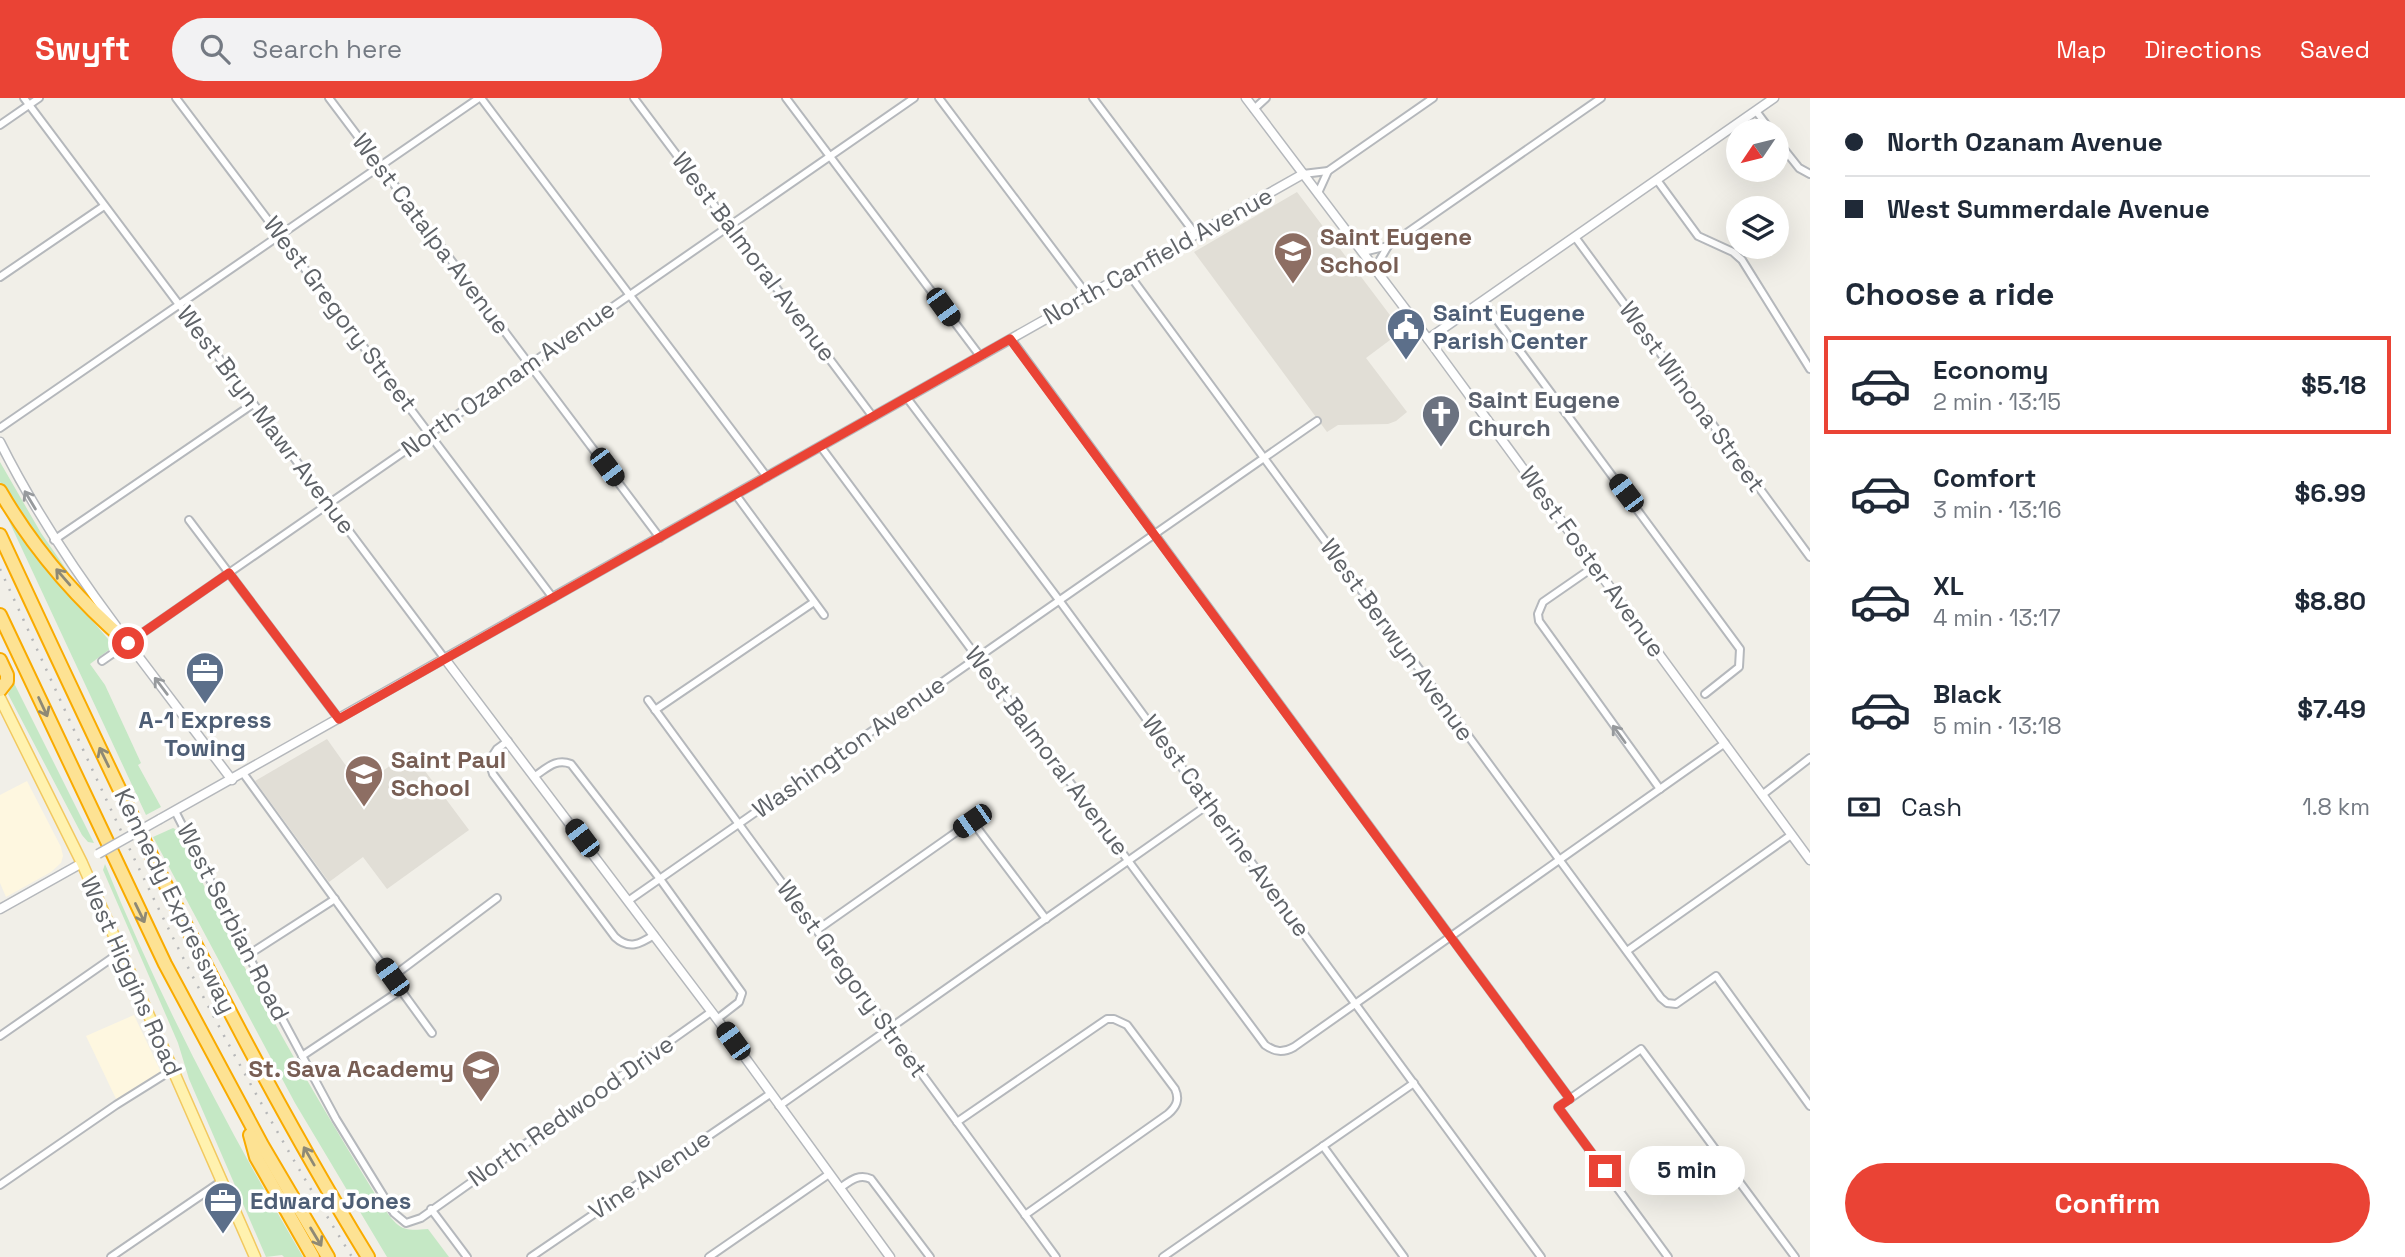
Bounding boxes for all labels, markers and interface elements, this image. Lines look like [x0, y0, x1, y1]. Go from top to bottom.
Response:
search box [172, 18, 662, 81]
text: Swyft [35, 28, 130, 70]
icon: search [196, 30, 234, 68]
text: Search here [252, 32, 402, 66]
text: Map [2056, 34, 2106, 65]
text: Directions [2144, 34, 2262, 65]
text: Saved [2300, 34, 2370, 65]
north arrow [1726, 119, 1788, 182]
map controls [1726, 119, 1789, 259]
text: North Ozanam Avenue [1887, 125, 2163, 159]
street label: West Catalpa Avenue [346, 127, 517, 340]
street label: West Balmoral Avenue [665, 146, 843, 368]
street label: North Canfield Avenue [1038, 180, 1278, 332]
text: West Summerdale Avenue [1887, 192, 2210, 226]
button: layers [1726, 196, 1789, 259]
street label: West Gregory Street [257, 210, 424, 418]
place label: Saint Eugene School [1320, 221, 1472, 280]
school or university icon: Saint Eugene School [1272, 230, 1314, 285]
text: Choose a ride [1845, 274, 2055, 314]
car [923, 284, 964, 330]
street label: North Ozanam Avenue [395, 293, 621, 464]
street label: West Winona Street [1613, 295, 1772, 498]
place label: Saint Eugene Parish Center [1433, 297, 1588, 356]
street label: West Bryn Mawr Avenue [170, 299, 362, 540]
public building icon: Saint Eugene Parish Center [1385, 306, 1427, 361]
text: Economy [1933, 353, 2049, 387]
icon: car [1849, 354, 1912, 417]
text: $5.18 [2301, 368, 2366, 402]
place label: Saint Eugene Church [1468, 384, 1620, 443]
text: 2 min · 13:15 [1933, 387, 2061, 417]
church icon: Saint Eugene Church [1420, 393, 1462, 448]
car [586, 444, 629, 490]
street label: West Foster Avenue [1513, 460, 1672, 663]
text: Comfort [1933, 461, 2036, 495]
icon: car [1849, 462, 1912, 525]
car [1605, 470, 1648, 516]
text: $6.99 [2294, 476, 2366, 510]
one-way arrow [23, 491, 37, 511]
text: 3 min · 13:16 [1933, 495, 2061, 525]
street label: West Berwyn Avenue [1314, 532, 1481, 747]
one-way arrow [55, 568, 71, 586]
text: XL [1933, 569, 1964, 603]
icon: car [1849, 570, 1912, 633]
text: $8.80 [2294, 584, 2366, 618]
text: 4 min · 13:17 [1933, 603, 2061, 633]
route start [112, 627, 144, 659]
street label: West Balmoral Avenue [958, 640, 1136, 862]
office icon: A-1 Express Towing [184, 650, 226, 705]
street label: Washington Avenue [746, 668, 951, 825]
one-way arrow [154, 677, 168, 696]
text: Black [1933, 677, 2002, 711]
icon: car [1849, 678, 1912, 741]
text: $7.49 [2297, 692, 2366, 726]
one-way arrow [37, 696, 50, 717]
place label: A-1 Express Towing [138, 704, 272, 763]
street label: West Catherine Avenue [1135, 708, 1318, 943]
text: 5 min · 13:18 [1933, 711, 2062, 741]
one-way arrow [1612, 725, 1627, 744]
place label: Saint Paul School [391, 744, 506, 803]
one-way arrow [97, 747, 111, 768]
school or university icon: Saint Paul School [343, 753, 385, 808]
street label: Kennedy Expressway [107, 783, 243, 1018]
icon: cash [1845, 788, 1883, 826]
text: Cash [1901, 790, 1962, 824]
text: 1.8 km [2302, 792, 2370, 822]
car [949, 800, 996, 842]
car [561, 815, 604, 861]
street label: West Serbian Road [170, 818, 297, 1026]
street label: West Higgins Road [74, 871, 189, 1080]
street label: West Gregory Street [770, 874, 934, 1084]
one-way arrow [134, 902, 147, 923]
car [372, 954, 413, 1000]
car [713, 1018, 754, 1064]
street label: North Redwood Drive [462, 1028, 680, 1193]
school or university icon: St. Sava Academy [460, 1048, 502, 1103]
place label: St. Sava Academy [249, 1053, 454, 1084]
street label: Vine Avenue [583, 1123, 717, 1227]
one-way arrow [302, 1146, 316, 1166]
callout: 5 min [1630, 1146, 1745, 1196]
route end [1589, 1155, 1621, 1187]
text: 5 min [1657, 1155, 1717, 1185]
button: Confirm [1845, 1163, 2370, 1243]
office icon: Edward Jones [202, 1180, 244, 1235]
place label: Edward Jones [250, 1185, 411, 1216]
one-way arrow [309, 1227, 323, 1247]

